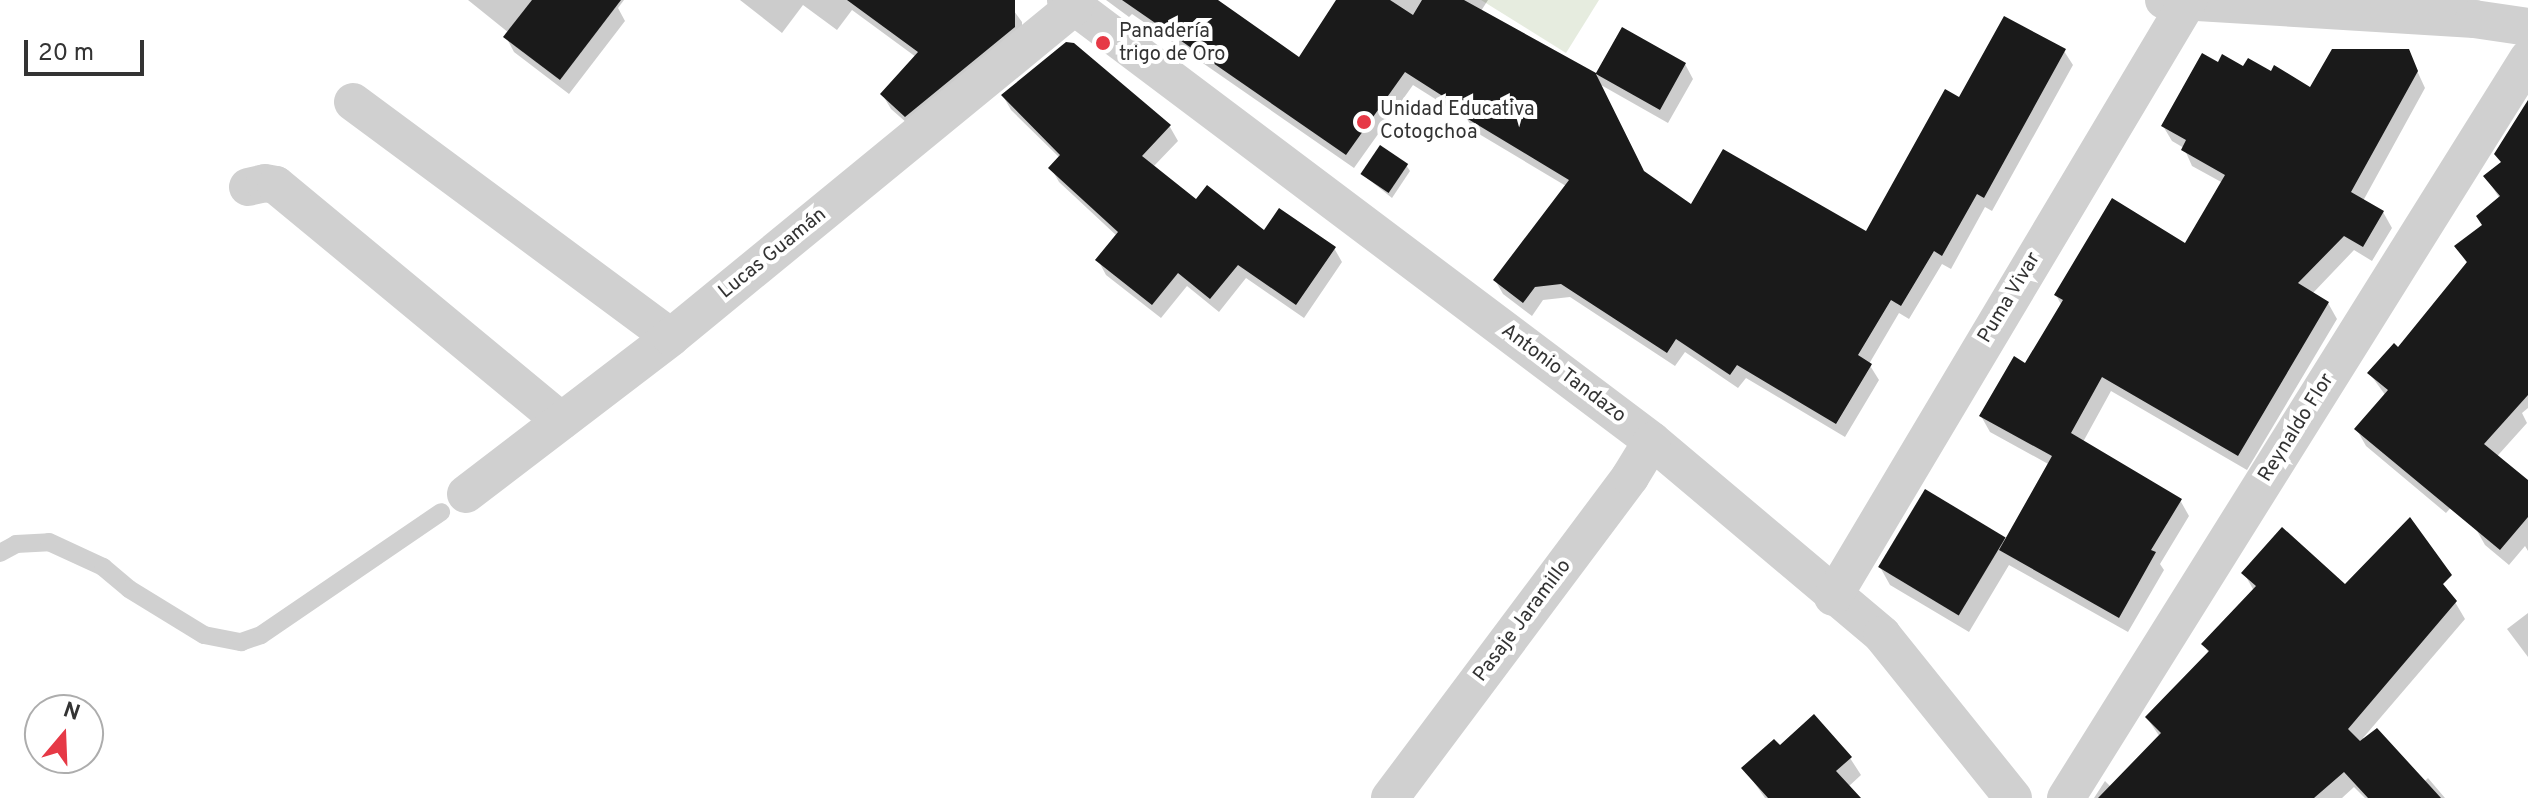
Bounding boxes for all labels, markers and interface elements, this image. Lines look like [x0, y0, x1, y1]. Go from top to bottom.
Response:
place label: Panadería trigo de Oro [1119, 20, 1225, 67]
scale bar [28, 24, 148, 74]
marker: Panadería trigo de Oro [1094, 34, 1112, 52]
text: 20 m [38, 39, 94, 69]
place label: Unidad Educativa Cotogchoa [1380, 98, 1534, 145]
marker: Unidad Educativa Cotogchoa [1355, 113, 1373, 131]
street label: Lucas Guamán [714, 203, 832, 305]
street label: Puma Vivar [1973, 248, 2047, 348]
street label: Antonio Tandazo [1496, 319, 1630, 429]
street label: Reynaldo Flor [2254, 369, 2340, 487]
street label: Pasaje Jaramillo [1469, 555, 1577, 687]
north arrow [24, 694, 104, 774]
text: N [59, 697, 83, 728]

